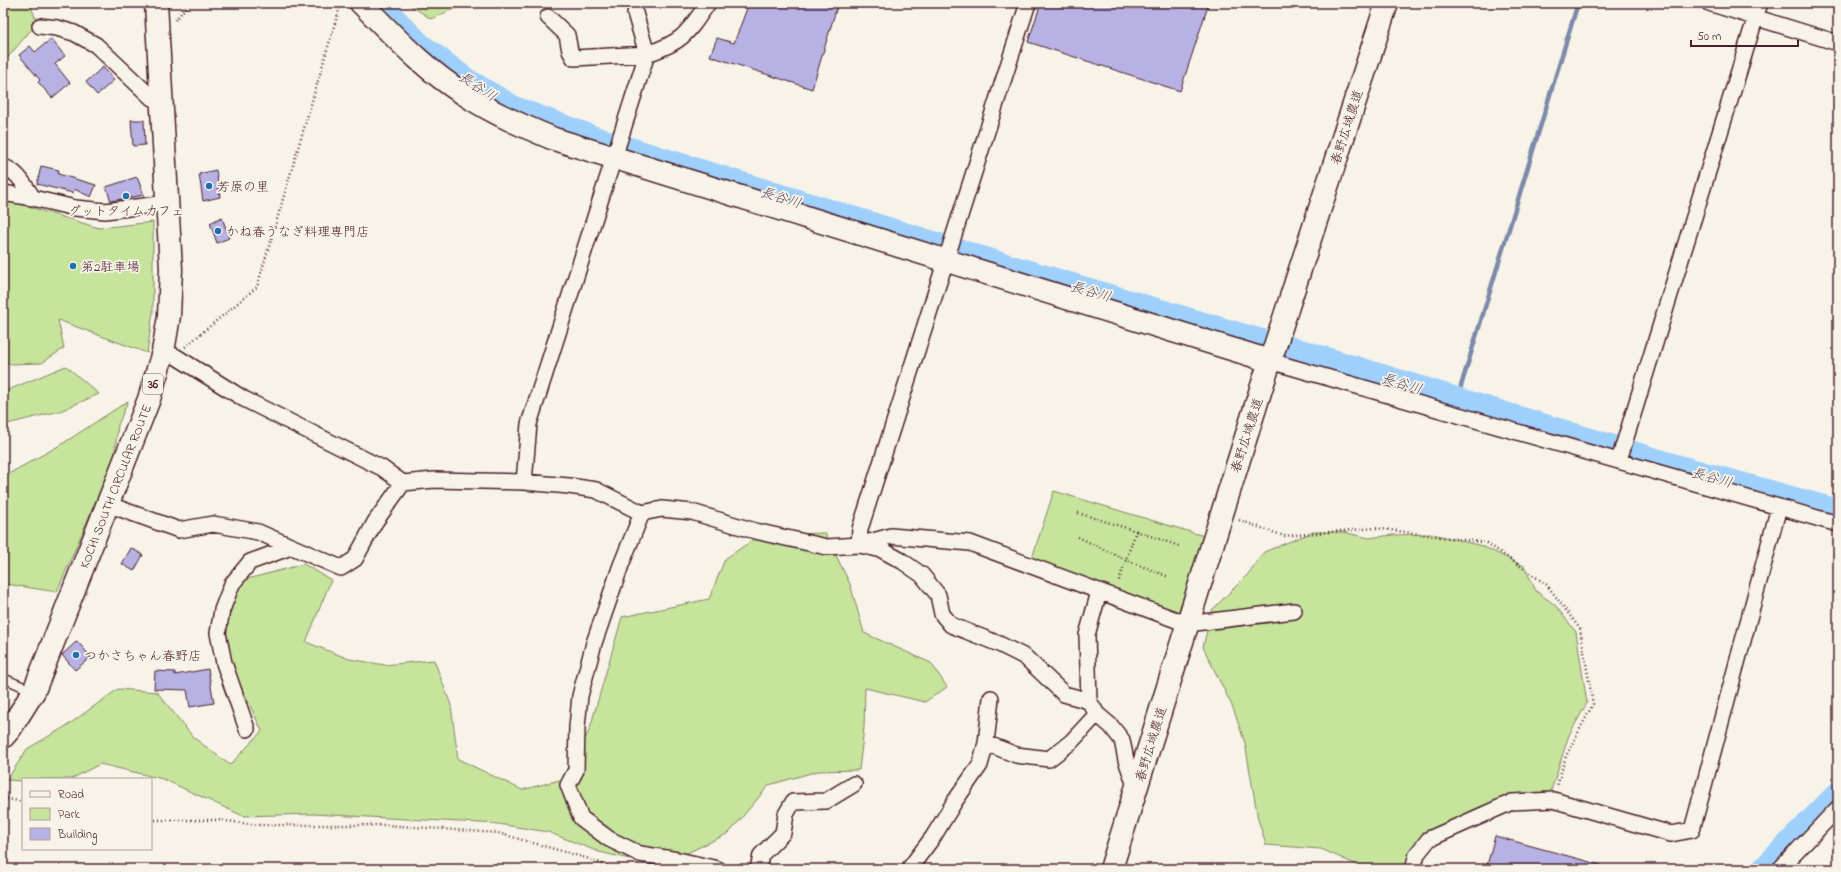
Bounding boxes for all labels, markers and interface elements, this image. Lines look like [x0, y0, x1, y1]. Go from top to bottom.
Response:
scale bar [1691, 22, 1798, 48]
text: 50 m [1697, 28, 1721, 46]
water label: 長谷川 [454, 67, 501, 108]
street label: 春野広域農道 [1326, 87, 1369, 167]
place label: 芳原の里 [217, 178, 269, 197]
marker: 芳原の里 [204, 181, 214, 191]
water label: 長谷川 [757, 182, 804, 215]
marker: グットタイムカフェ [121, 191, 131, 201]
place label: グットタイムカフェ [68, 202, 184, 221]
place label: かね春うなぎ料理専門店 [226, 223, 369, 242]
marker: かね春うなぎ料理専門店 [213, 226, 223, 236]
place label: 第2駐車場 [81, 258, 139, 277]
marker: 第2駐車場 [68, 261, 78, 271]
water label: 長谷川 [1068, 277, 1114, 308]
water label: 長谷川 [1378, 368, 1425, 401]
road number: 36 [143, 374, 163, 394]
street label: 春野広域農道 [1226, 395, 1269, 475]
street label: KOCHI SOUTH CIRCULAR ROUTE [75, 402, 157, 571]
water label: 長谷川 [1689, 463, 1735, 494]
place label: つかさちゃん春野店 [84, 647, 201, 666]
marker: つかさちゃん春野店 [71, 650, 81, 660]
street label: 春野広域農道 [1131, 704, 1172, 785]
legend [22, 778, 152, 850]
text: Road [58, 786, 84, 804]
text: Park [58, 806, 80, 824]
text: Building [57, 826, 97, 845]

